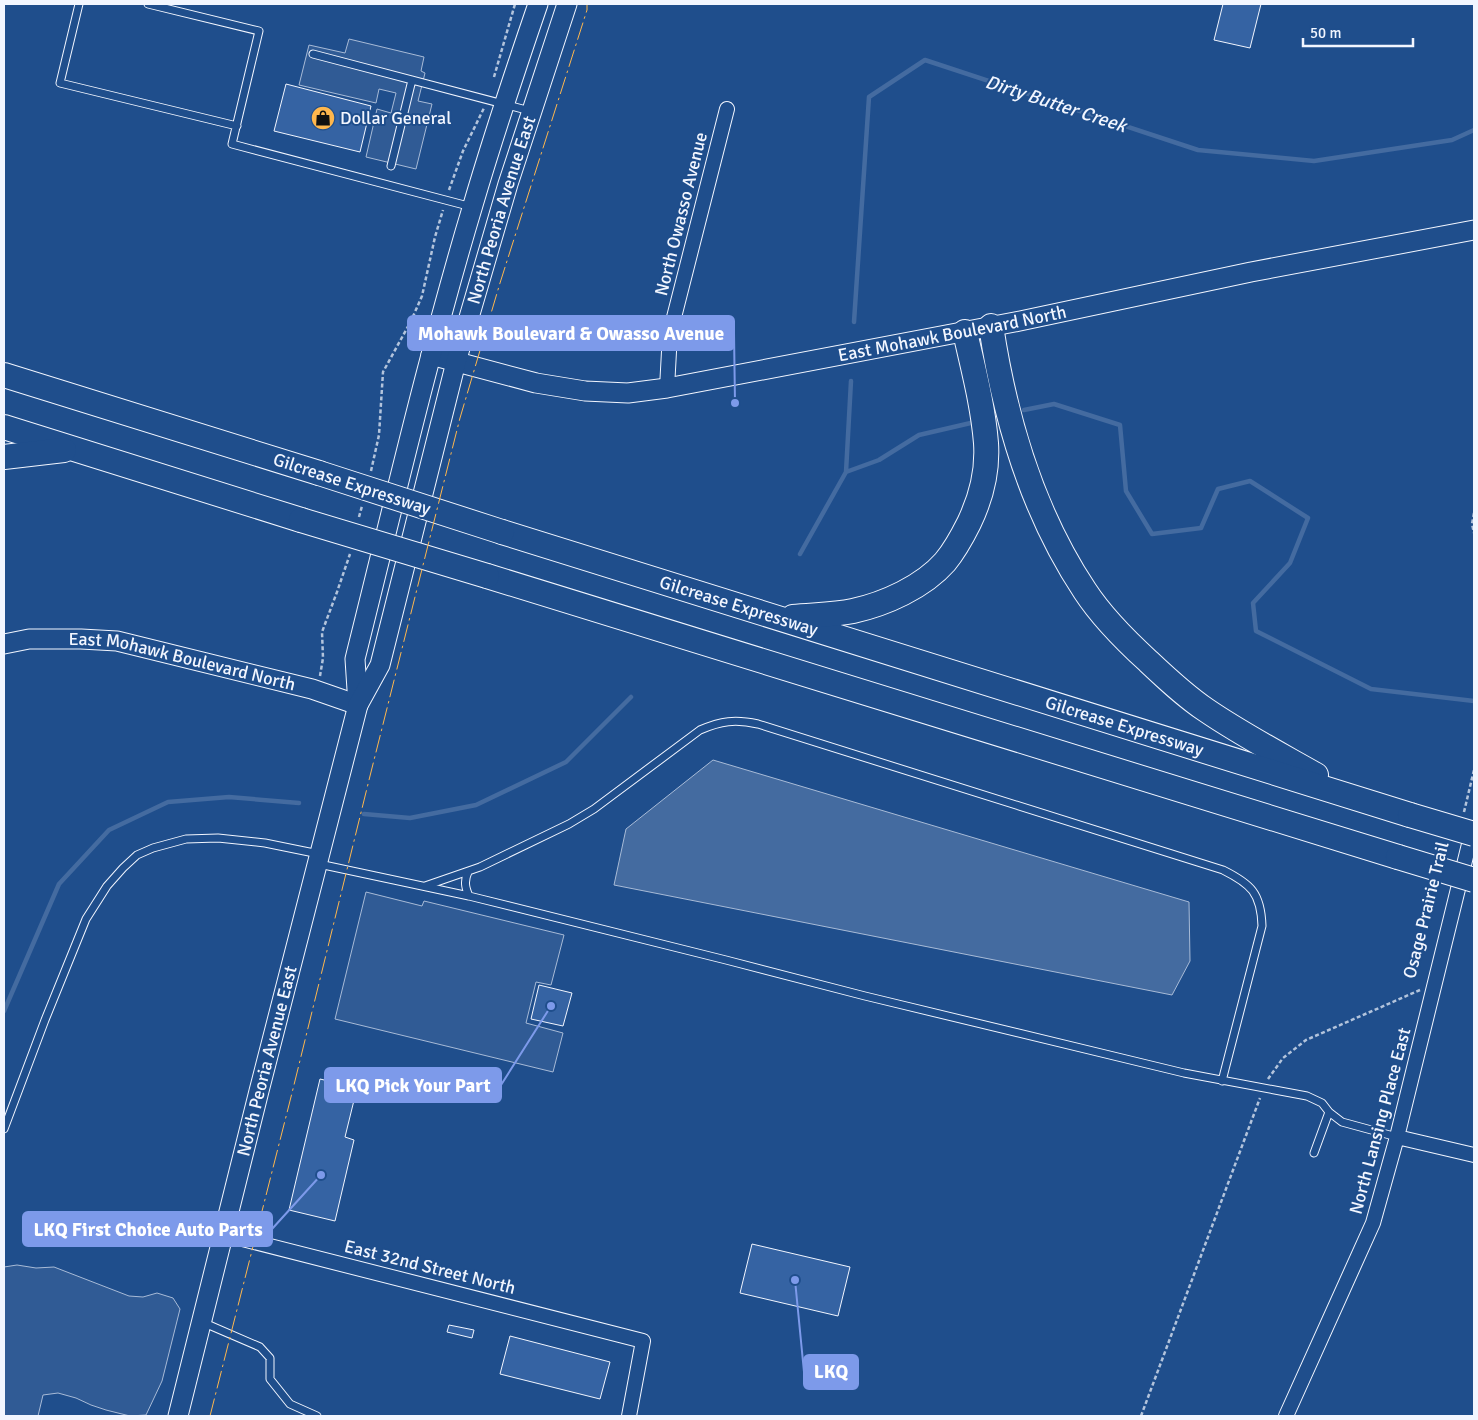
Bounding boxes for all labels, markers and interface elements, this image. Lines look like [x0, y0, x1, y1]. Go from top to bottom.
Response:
scale bar [1303, 15, 1413, 47]
text: 50 m [1310, 24, 1341, 42]
water label: Dirty Butter Creek [982, 70, 1131, 139]
shop icon: Dollar General [310, 105, 336, 131]
place label: Dollar General [340, 107, 451, 129]
street label: North Peoria Avenue East [462, 113, 541, 307]
street label: North Owasso Avenue [650, 130, 712, 298]
street label: East Mohawk Boulevard North [836, 300, 1068, 366]
callout: Mohawk Boulevard & Owasso Avenue [408, 316, 734, 350]
text: Mohawk Boulevard & Owasso Avenue [418, 322, 724, 346]
street label: Gilcrease Expressway [270, 448, 434, 520]
street label: Gilcrease Expressway [657, 571, 821, 641]
street label: East Mohawk Boulevard North [68, 628, 298, 696]
street label: Gilcrease Expressway [1043, 691, 1207, 761]
street label: Osage Prairie Trail [1398, 839, 1454, 981]
street label: North Peoria Avenue East [232, 964, 302, 1158]
street label: North Lansing Place East [1345, 1025, 1415, 1217]
callout: LKQ Pick Your Part [325, 1068, 501, 1102]
text: LKQ Pick Your Part [335, 1074, 491, 1098]
callout: LKQ First Choice Auto Parts [23, 1212, 272, 1246]
text: LKQ First Choice Auto Parts [33, 1218, 263, 1242]
street label: East 32nd Street North [342, 1235, 518, 1299]
callout: LKQ [804, 1355, 858, 1389]
text: LKQ [814, 1360, 848, 1384]

